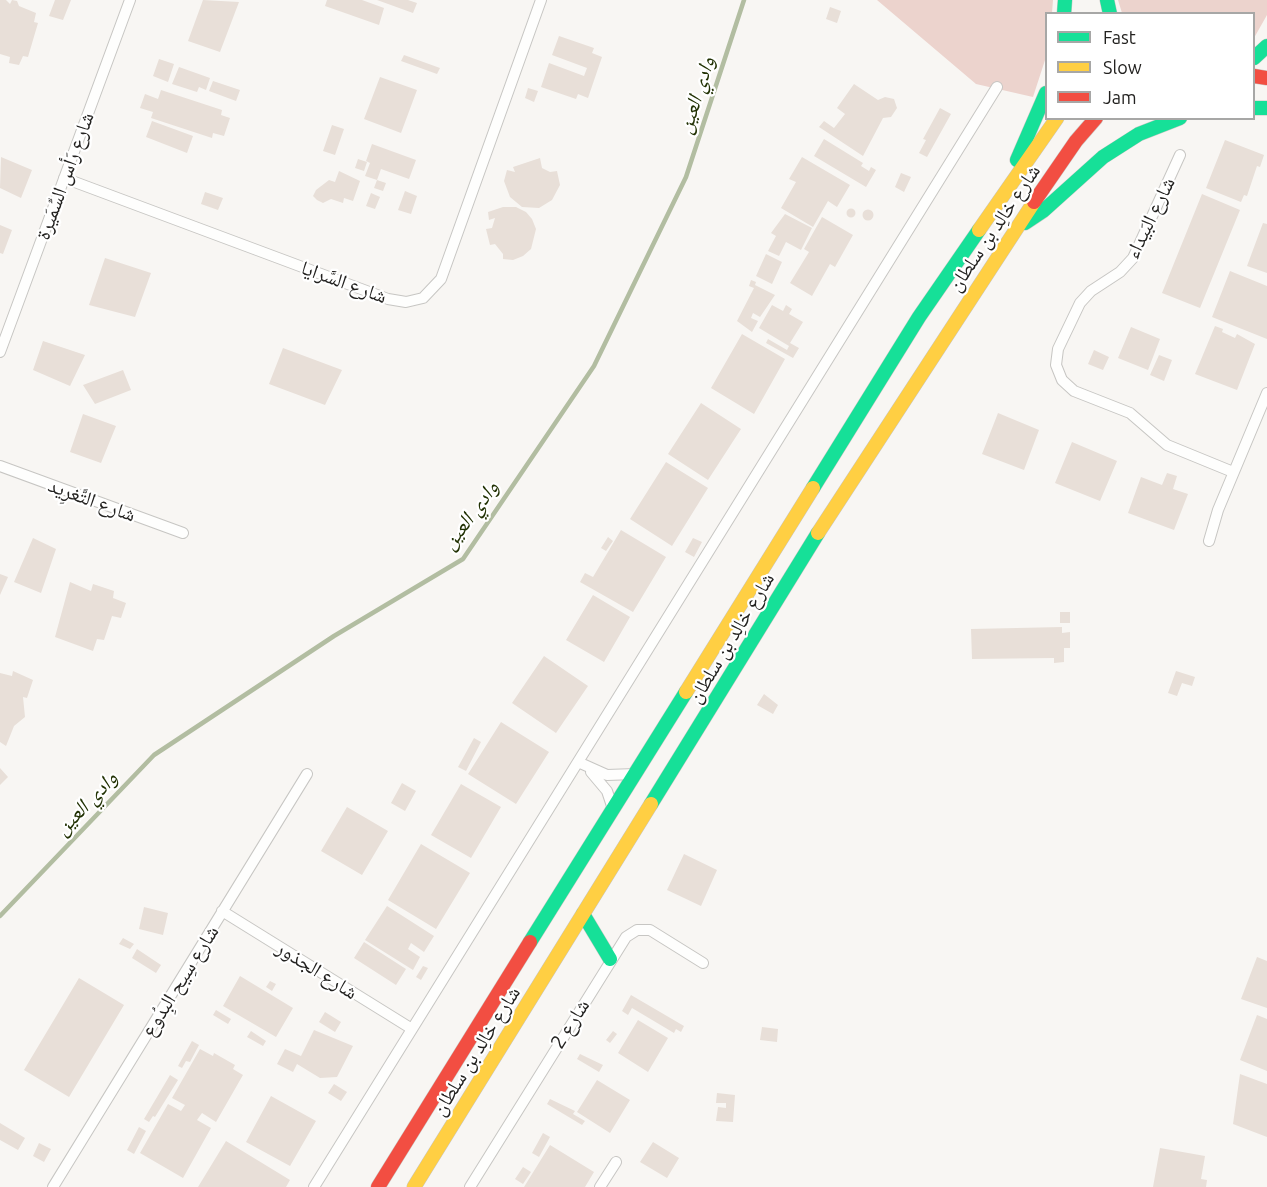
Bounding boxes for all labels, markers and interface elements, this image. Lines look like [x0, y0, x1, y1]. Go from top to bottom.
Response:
legend [1045, 12, 1255, 120]
text: Fast [1103, 27, 1136, 47]
water label: وادي العين [672, 53, 720, 137]
text: Slow [1103, 57, 1142, 77]
text: Jam [1103, 87, 1137, 107]
street label: شارع رَأس السِّمَيرة [31, 109, 99, 243]
street label: شارع خالِد بن سلطان [943, 160, 1045, 296]
street label: شارع البَيداء [1120, 173, 1180, 263]
street label: شارع السَّرايا [298, 255, 390, 309]
street label: شارع التَّغرِيد [45, 473, 139, 527]
water label: وادي العين [436, 476, 504, 554]
street label: شارع خالِد بن سلطان [683, 568, 779, 708]
water label: وادي العين [49, 766, 123, 840]
street label: شارع سِيح البِدُوع [136, 921, 224, 1041]
street label: شارع الجذور [272, 936, 362, 1004]
street label: شارع خالِد بن سلطان [427, 982, 525, 1120]
street label: شارع 2 [546, 995, 594, 1053]

